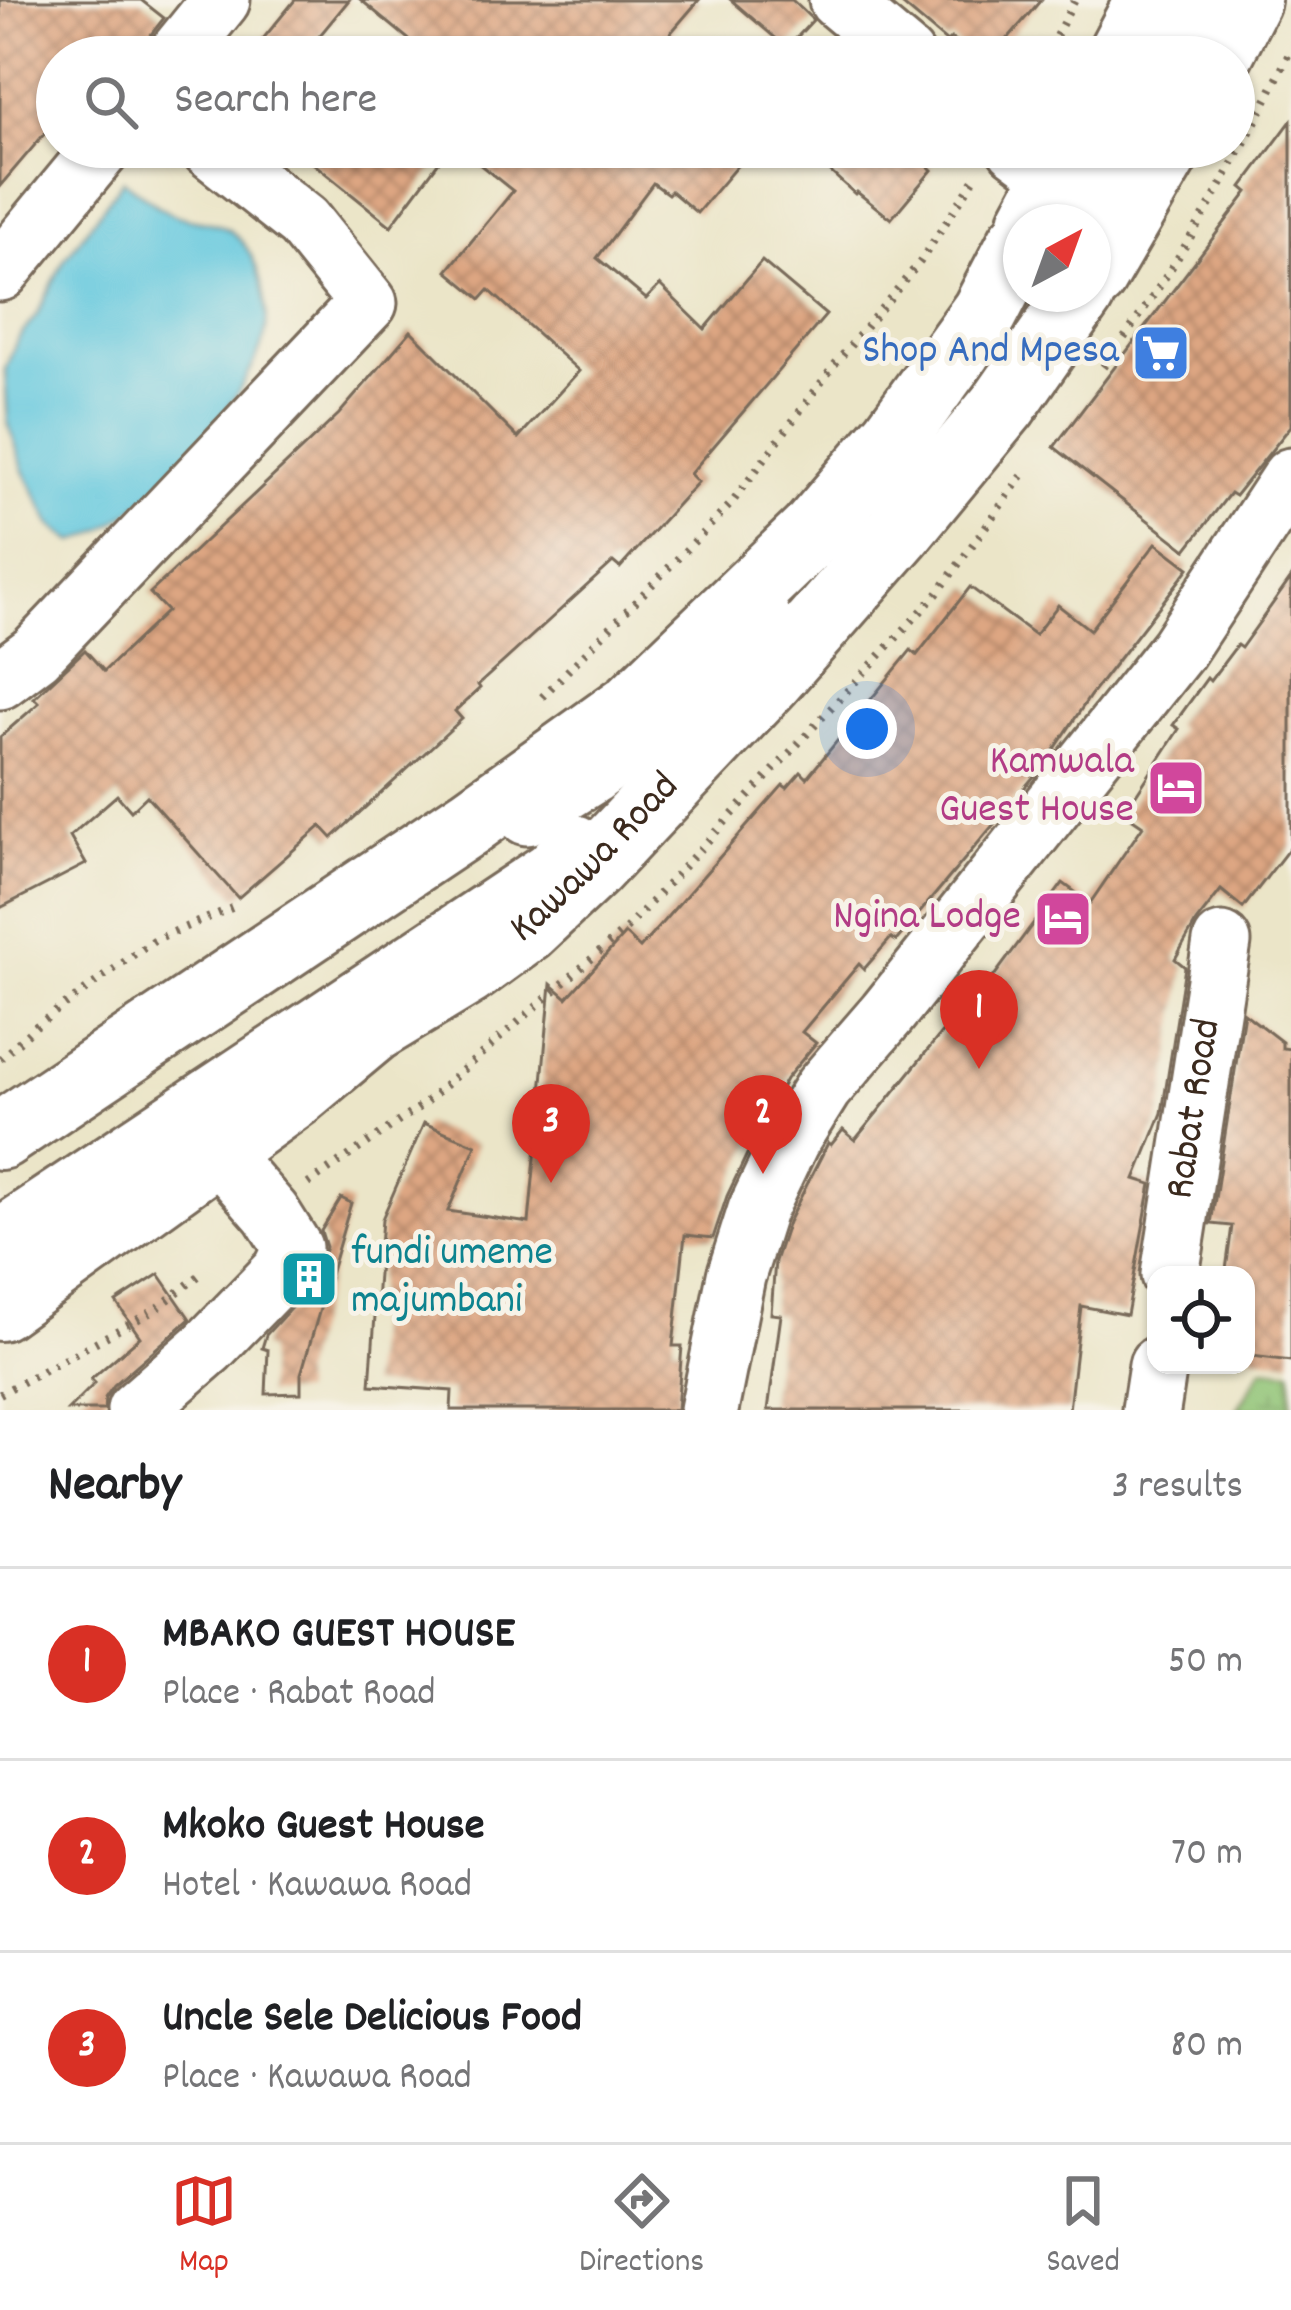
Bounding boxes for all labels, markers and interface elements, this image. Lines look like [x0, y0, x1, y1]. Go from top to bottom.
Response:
search box [36, 36, 1255, 168]
icon: search [78, 69, 144, 135]
text: Search here [174, 70, 377, 134]
north arrow [1003, 204, 1111, 312]
supermarket icon: Shop And Mpesa [1130, 322, 1192, 384]
place label: Shop And Mpesa [862, 323, 1120, 383]
your location [837, 699, 897, 759]
place label: Kamwala Guest House [939, 734, 1135, 842]
hotel icon: Kamwala Guest House [1145, 757, 1207, 819]
street label: Kawawa Road [499, 760, 695, 960]
hotel icon: Ngina Lodge [1032, 888, 1094, 950]
place label: Ngina Lodge [833, 889, 1021, 949]
pin: 1 [940, 970, 1018, 1069]
street label: Rabat Road [1152, 1015, 1240, 1203]
pin: 2 [724, 1075, 802, 1174]
pin: 3 [512, 1084, 590, 1183]
place label: fundi umeme majumbani [351, 1225, 553, 1333]
building icon: fundi umeme majumbani [278, 1248, 340, 1310]
map controls [1147, 1266, 1255, 1374]
button: locate [1147, 1266, 1255, 1374]
text: Nearby [48, 1452, 181, 1524]
text: 3 results [1112, 1461, 1243, 1516]
text: MBAKO GUEST HOUSE [162, 1604, 515, 1668]
text: 1 [83, 1636, 91, 1691]
text: 50 m [1168, 1636, 1243, 1691]
text: Place · Rabat Road [162, 1668, 436, 1723]
text: Mkoko Guest House [162, 1796, 485, 1860]
text: 2 [78, 1828, 96, 1883]
text: 70 m [1171, 1828, 1243, 1883]
text: Hotel · Kawawa Road [162, 1860, 472, 1915]
text: Uncle Sele Delicious Food [162, 1988, 582, 2052]
text: 3 [78, 2020, 96, 2075]
text: 80 m [1170, 2020, 1243, 2075]
text: Place · Kawawa Road [162, 2052, 472, 2107]
tab: Map [171, 2168, 237, 2287]
tab: Directions [579, 2168, 704, 2287]
tab: Saved [1046, 2168, 1120, 2287]

